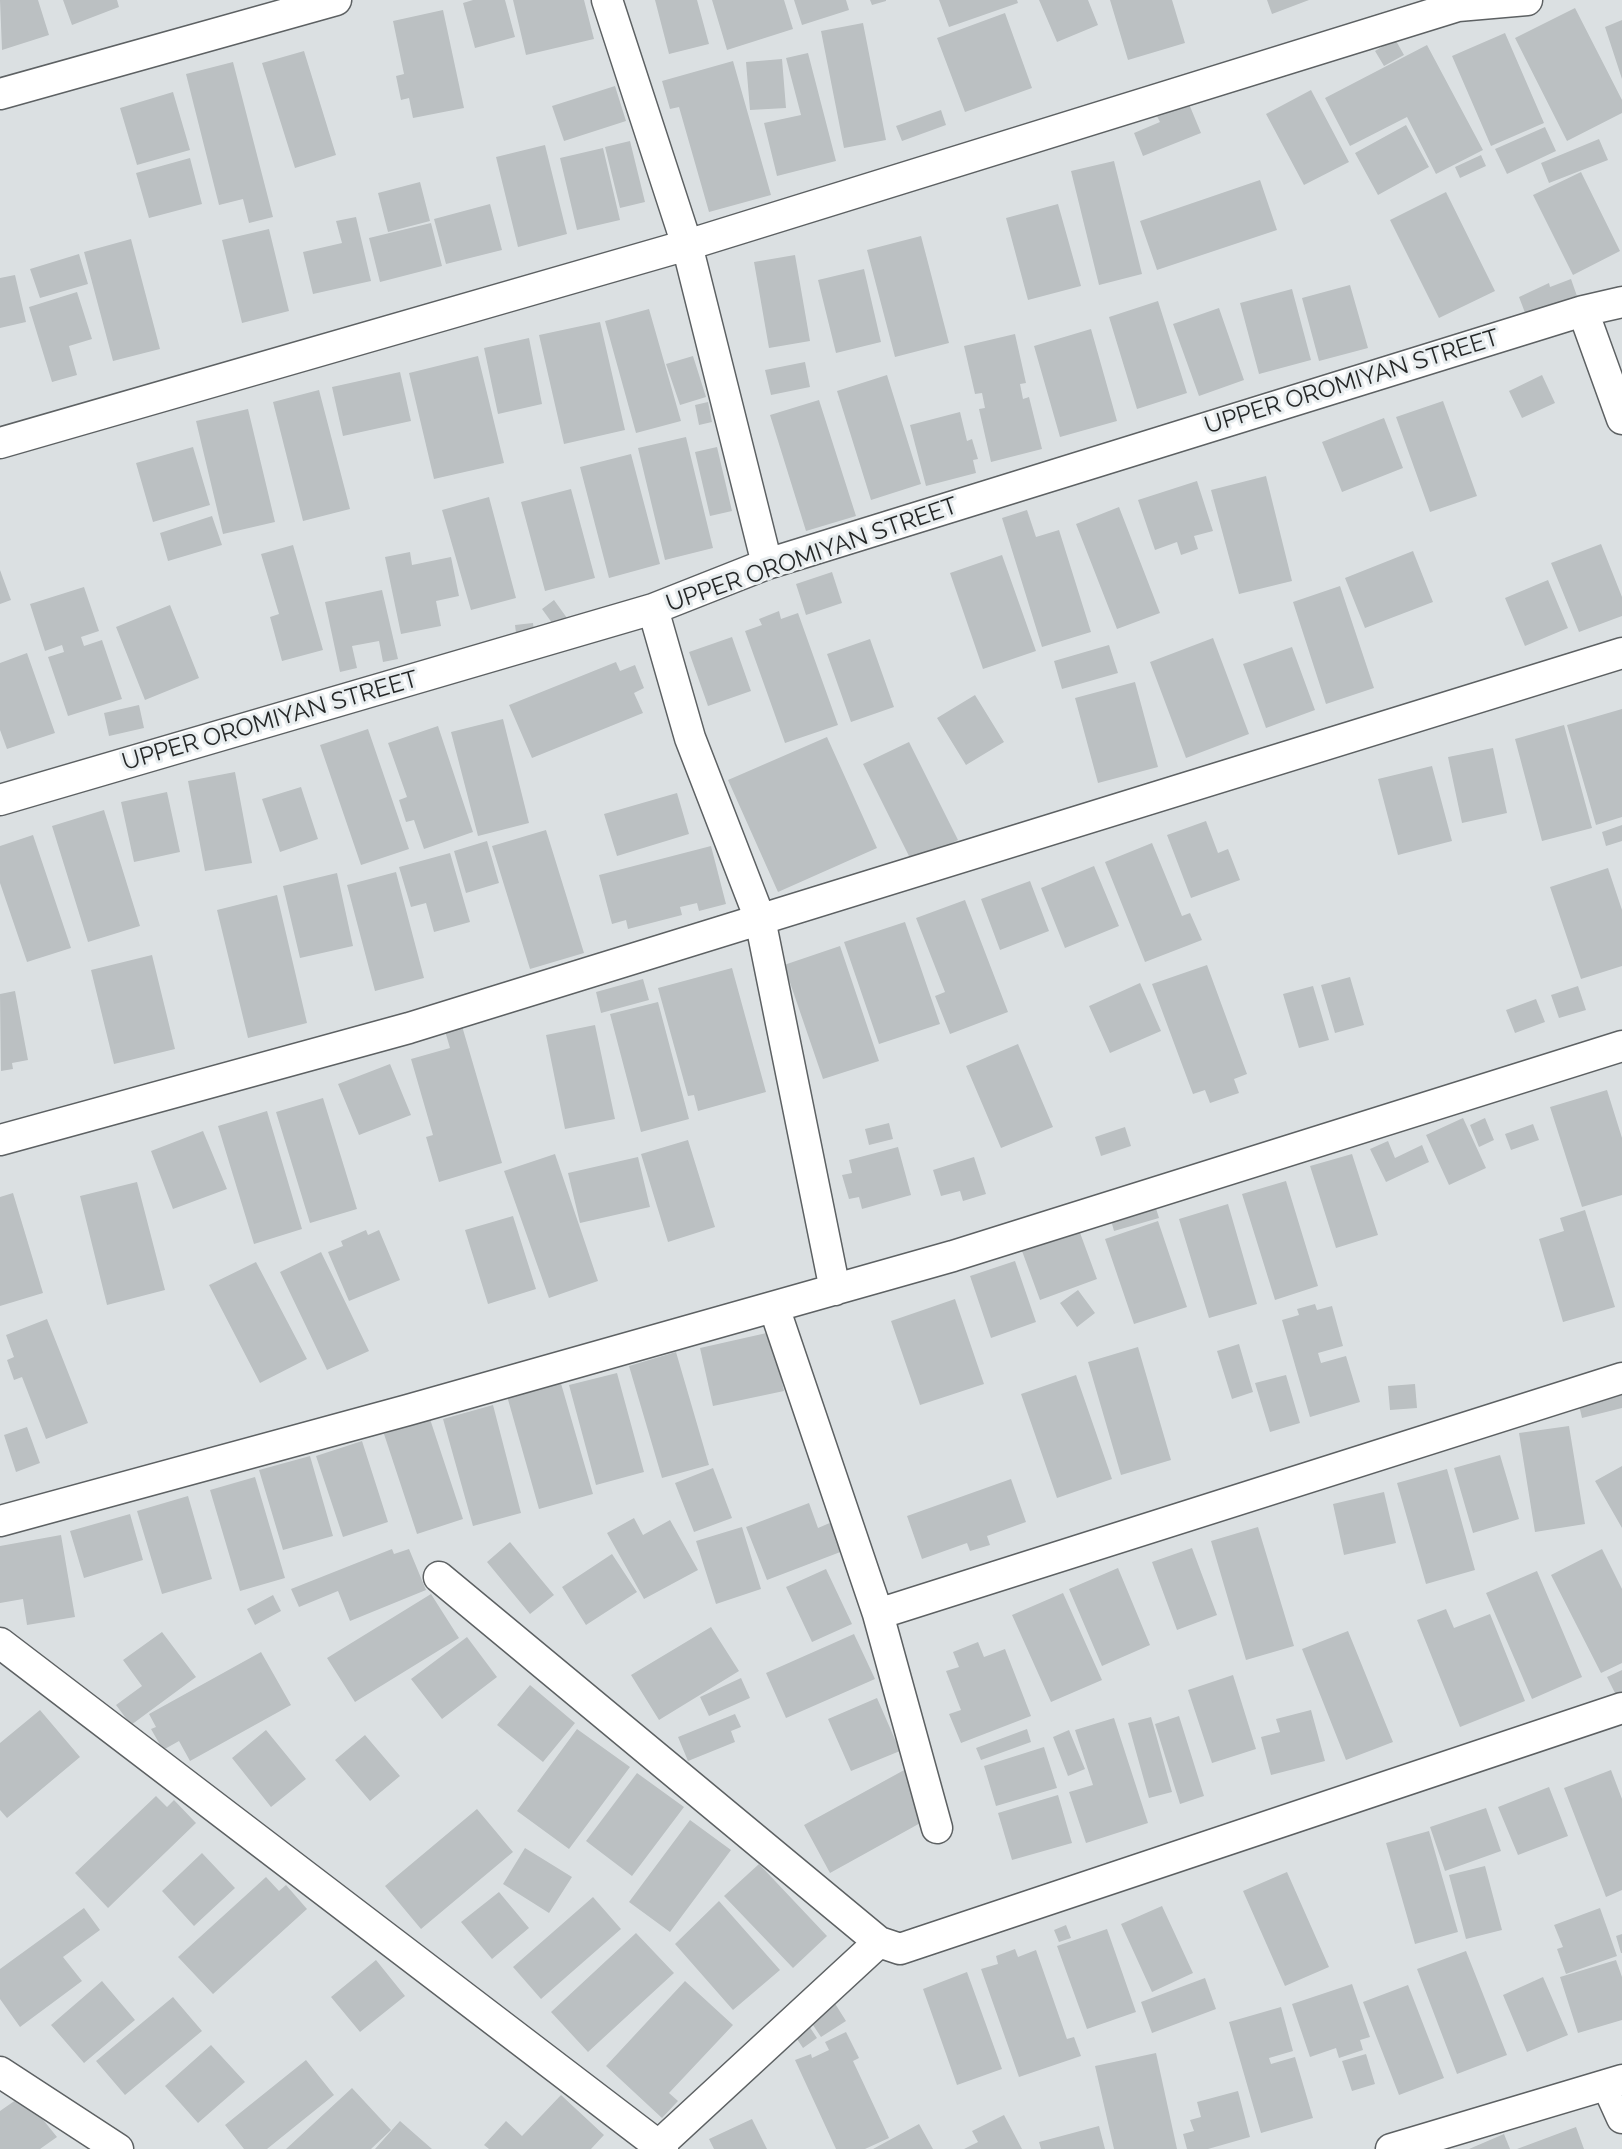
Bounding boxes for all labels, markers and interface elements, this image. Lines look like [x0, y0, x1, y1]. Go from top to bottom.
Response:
street label: UPPER OROMIYAN STREET [1201, 323, 1503, 441]
street label: UPPER OROMIYAN STREET [662, 492, 962, 618]
street label: UPPER OROMIYAN STREET [119, 665, 421, 777]

